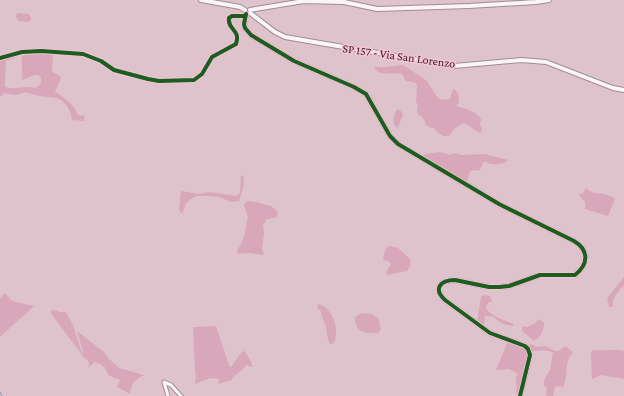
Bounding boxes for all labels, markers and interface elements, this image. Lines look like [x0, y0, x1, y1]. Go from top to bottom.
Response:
street label: SP 157 - Via San Lorenzo [342, 41, 456, 71]

